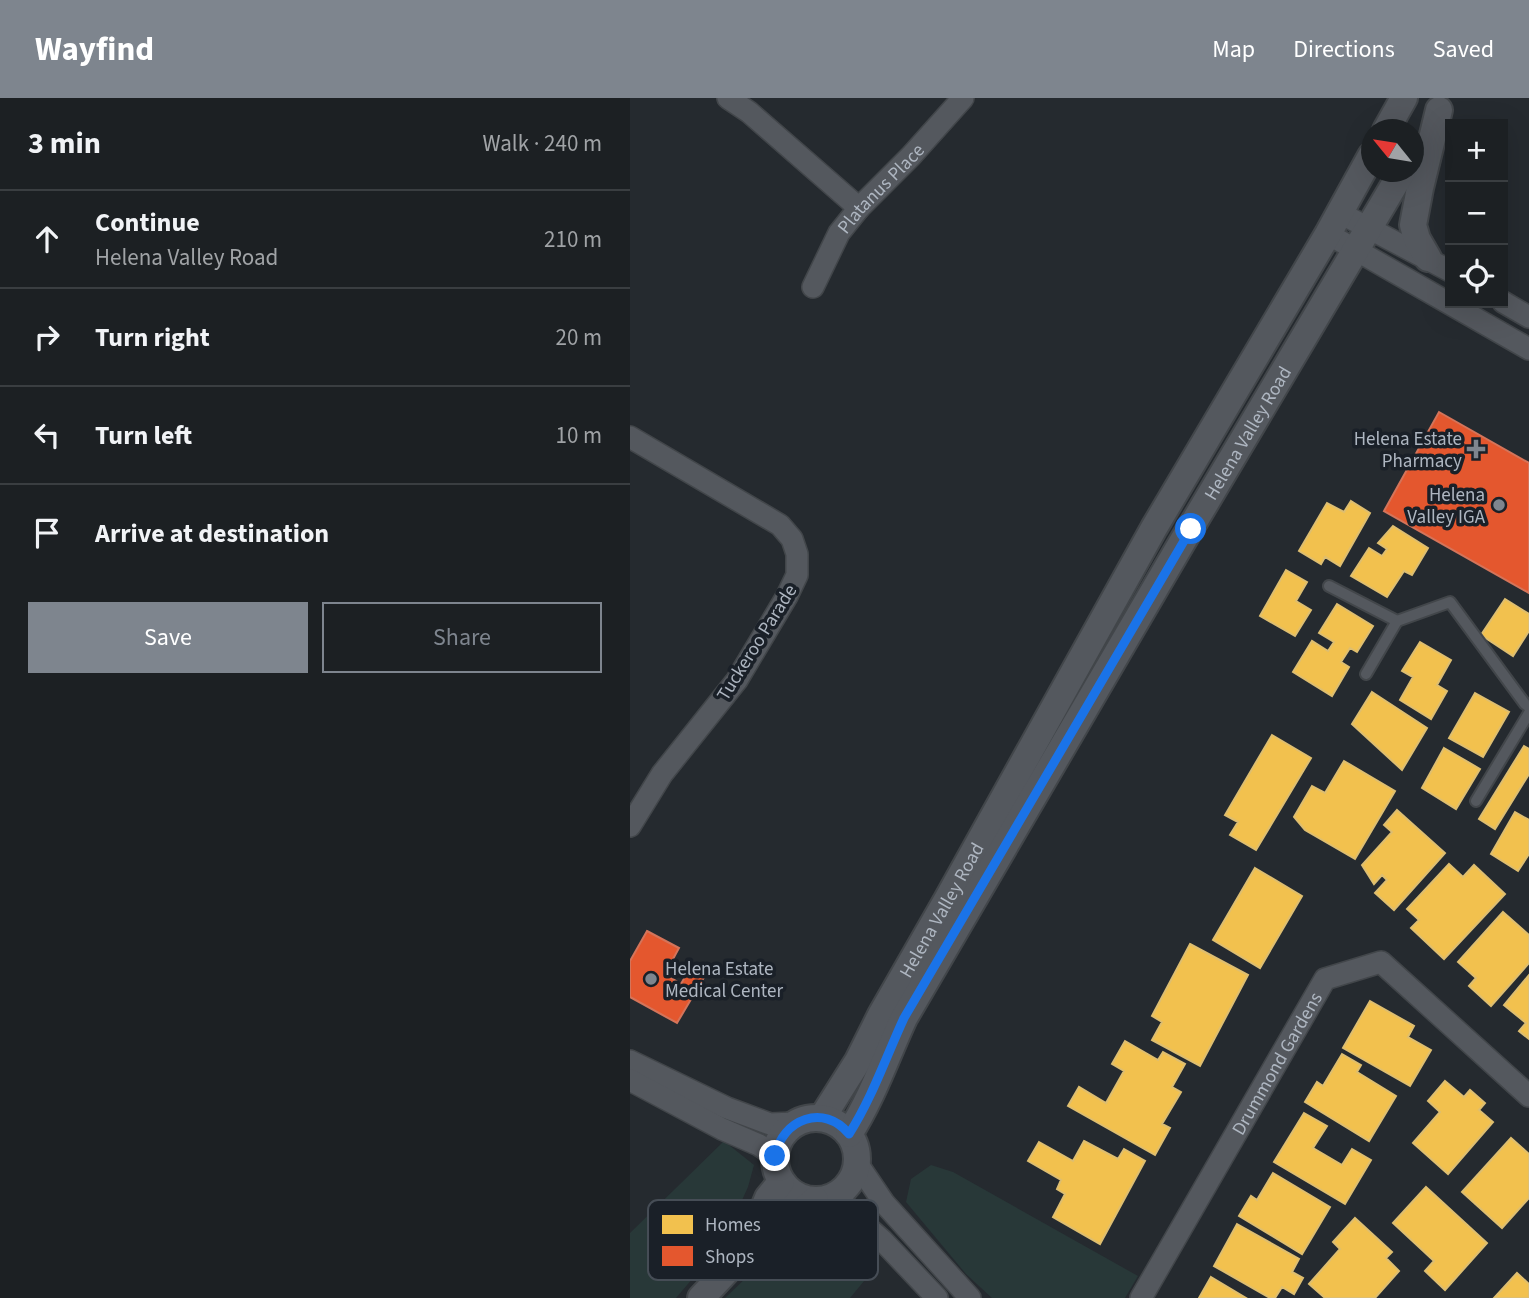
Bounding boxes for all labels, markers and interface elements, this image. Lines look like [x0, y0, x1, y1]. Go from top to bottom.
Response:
text: Wayfind [35, 26, 154, 73]
text: Map [1212, 32, 1255, 67]
text: Directions [1293, 32, 1395, 67]
text: Saved [1433, 32, 1494, 67]
north arrow [1361, 119, 1424, 182]
map controls [1445, 119, 1508, 308]
button: + [1445, 119, 1508, 182]
text: 3 min [28, 122, 101, 165]
text: Walk · 240 m [483, 127, 602, 160]
street label: Platanus Place [832, 138, 931, 240]
button: − [1445, 182, 1508, 245]
text: Continue [95, 204, 200, 241]
icon: ahead [28, 220, 66, 258]
text: 210 m [544, 223, 602, 256]
text: Helena Valley Road [95, 241, 278, 274]
button: locate [1445, 245, 1508, 308]
icon: right [28, 318, 66, 356]
text: Turn right [95, 319, 210, 356]
text: 20 m [555, 321, 602, 354]
street label: Helena Valley Road [1198, 361, 1299, 506]
icon: left [28, 416, 66, 454]
text: Turn left [95, 417, 192, 454]
text: 10 m [555, 419, 602, 452]
place label: Helena Estate Pharmacy [1354, 426, 1462, 475]
marker: Helena Estate Pharmacy [1468, 441, 1484, 457]
place label: Helena Valley IGA [1407, 482, 1486, 531]
marker: Helena Valley IGA [1491, 497, 1507, 513]
route start [1175, 513, 1206, 544]
icon: arrive [28, 514, 66, 552]
text: Arrive at destination [95, 515, 329, 552]
street label: Tuckeroo Parade [711, 579, 804, 706]
button: Save [28, 602, 308, 673]
button: Share [322, 602, 602, 673]
street label: Helena Valley Road [893, 838, 991, 983]
place label: Helena Estate Medical Center [665, 956, 783, 1005]
marker: Helena Estate Medical Center [643, 971, 659, 987]
street label: Drummond Gardens [1226, 987, 1330, 1141]
route end [759, 1140, 790, 1171]
legend [648, 1200, 878, 1280]
text: Homes [705, 1212, 761, 1239]
text: Shops [705, 1244, 754, 1271]

